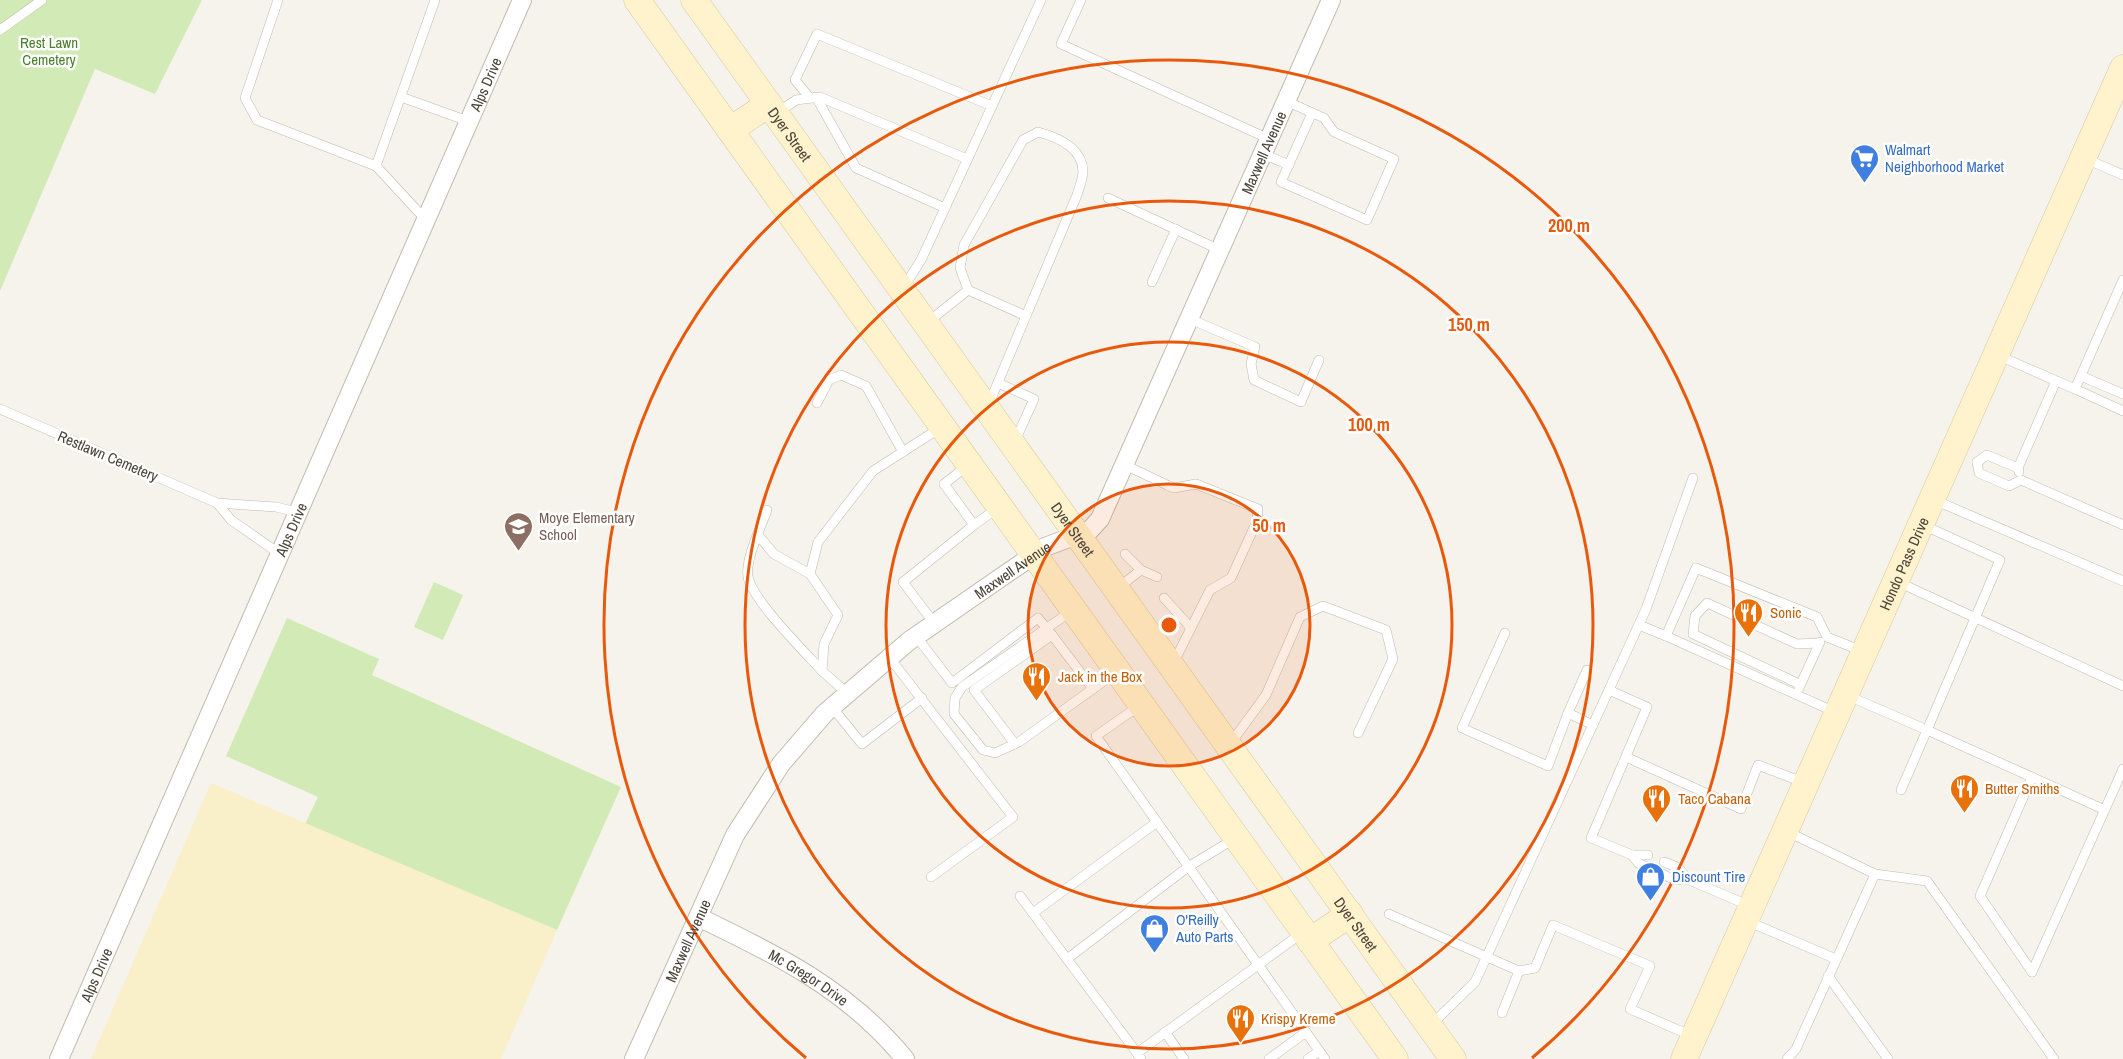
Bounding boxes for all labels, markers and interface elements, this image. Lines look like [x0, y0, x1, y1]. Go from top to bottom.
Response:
park label: Rest Lawn Cemetery [20, 32, 78, 70]
street label: Alps Drive [464, 54, 506, 115]
street label: Dyer Street [763, 103, 817, 166]
street label: Maxwell Avenue [1236, 107, 1291, 197]
place label: Walmart Neighborhood Market [1885, 139, 2005, 177]
supermarket icon: Walmart Neighborhood Market [1848, 142, 1880, 184]
text: 200 m [1548, 213, 1590, 238]
text: 150 m [1448, 312, 1490, 337]
text: 100 m [1348, 412, 1390, 437]
street label: Restlawn Cemetery [55, 425, 162, 487]
street label: Dyer Street [1047, 498, 1100, 561]
street label: Alps Drive [269, 499, 312, 561]
place label: Moye Elementary School [539, 507, 636, 545]
school or university icon: Moye Elementary School [502, 510, 534, 552]
text: 50 m [1252, 513, 1286, 538]
street label: Hondo Pass Drive [1874, 513, 1933, 613]
street label: Maxwell Avenue [970, 535, 1053, 603]
restaurant icon: Sonic [1733, 596, 1765, 638]
place label: Sonic [1770, 602, 1801, 623]
centre of rings [1159, 615, 1179, 635]
restaurant icon: Jack in the Box [1021, 660, 1053, 702]
place label: Jack in the Box [1058, 666, 1143, 687]
restaurant icon: Butter Smiths [1948, 772, 1980, 814]
place label: Butter Smiths [1985, 778, 2060, 799]
restaurant icon: Taco Cabana [1641, 782, 1673, 824]
place label: Taco Cabana [1678, 788, 1751, 809]
shop icon: Discount Tire [1635, 860, 1667, 902]
place label: Discount Tire [1672, 866, 1746, 887]
street label: Dyer Street [1330, 893, 1383, 956]
street label: Maxwell Avenue [660, 896, 715, 985]
place label: O'Reilly Auto Parts [1175, 909, 1233, 947]
shop icon: O'Reilly Auto Parts [1139, 912, 1171, 954]
street label: Alps Drive [74, 944, 117, 1006]
street label: Mc Gregor Drive [765, 944, 853, 1010]
restaurant icon: Krispy Kreme [1224, 1002, 1256, 1044]
place label: Krispy Kreme [1261, 1008, 1336, 1029]

